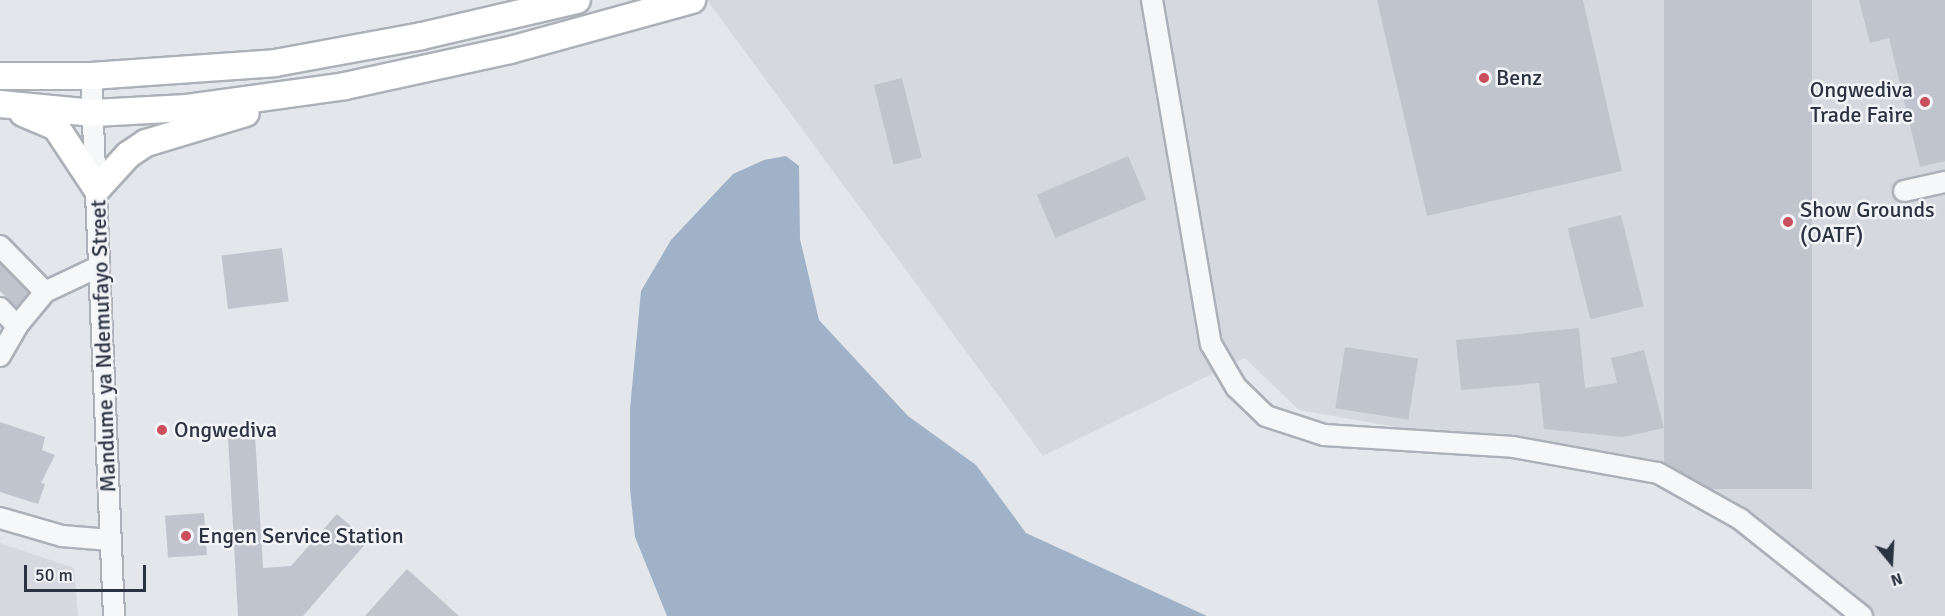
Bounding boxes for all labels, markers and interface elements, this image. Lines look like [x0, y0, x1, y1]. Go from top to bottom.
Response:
place label: Benz [1496, 65, 1542, 91]
marker: Benz [1477, 71, 1491, 85]
place label: Ongwediva Trade Faire [1810, 76, 1913, 128]
marker: Ongwediva Trade Faire [1918, 95, 1932, 109]
place label: Show Grounds (OATF) [1800, 196, 1935, 248]
street label: Mandume ya Ndemufayo Street [85, 199, 121, 493]
marker: Show Grounds (OATF) [1781, 215, 1795, 229]
place label: Ongwediva [174, 417, 277, 443]
marker: Ongwediva [155, 423, 169, 437]
place label: Engen Service Station [198, 523, 404, 549]
marker: Engen Service Station [179, 529, 193, 543]
north arrow [1861, 532, 1921, 592]
scale bar [27, 553, 148, 591]
text: 50 m [35, 564, 73, 586]
text: N [1888, 568, 1905, 590]

